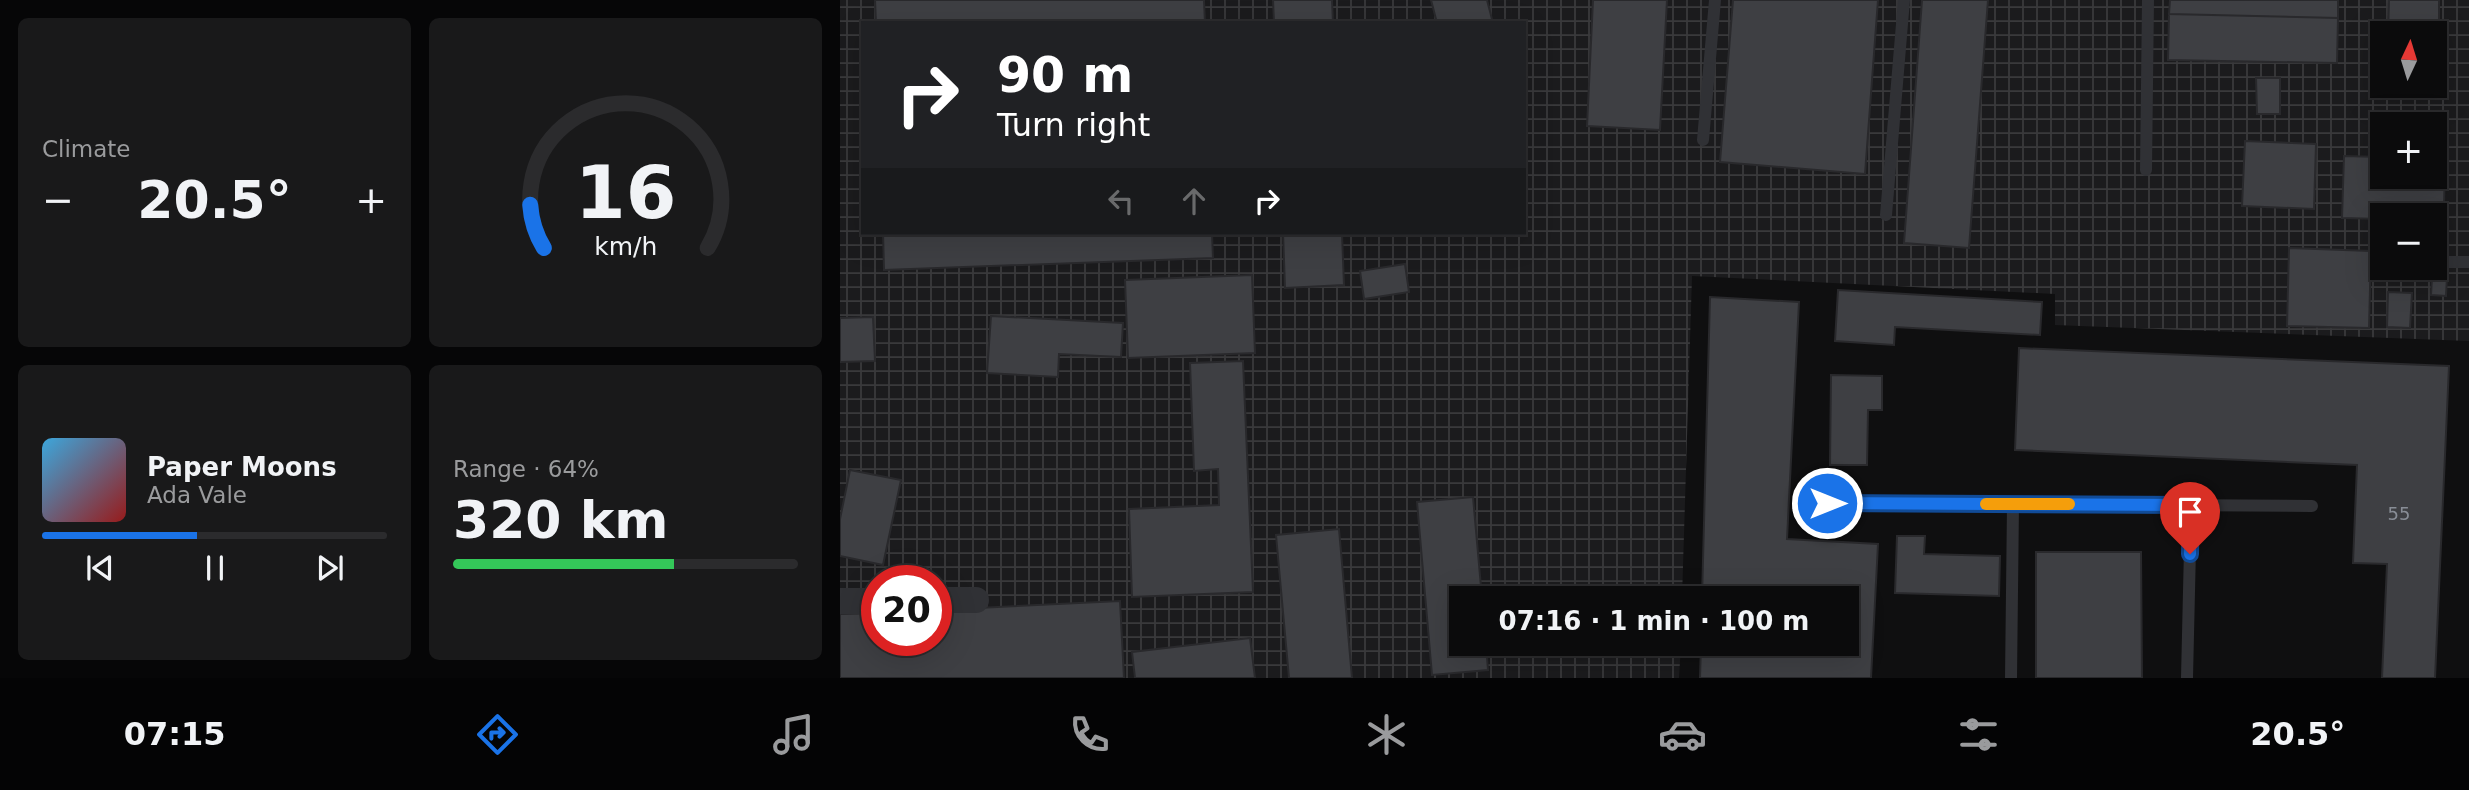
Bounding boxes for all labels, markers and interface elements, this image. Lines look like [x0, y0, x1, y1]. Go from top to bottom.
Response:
north arrow [2370, 21, 2446, 98]
map controls [2370, 21, 2447, 280]
text: 90 m [997, 47, 1133, 104]
icon: right [882, 49, 973, 140]
text: Turn right [997, 106, 1150, 144]
button: + [2370, 112, 2447, 189]
text: Climate [42, 136, 131, 162]
text: 16 [575, 151, 676, 236]
text: 20.5° [137, 170, 292, 230]
text: − [42, 178, 74, 222]
text: + [355, 178, 387, 222]
icon: left [1102, 182, 1140, 220]
icon: ahead [1175, 182, 1213, 220]
icon: right [1248, 182, 1286, 220]
button: − [2370, 203, 2447, 280]
text: km/h [594, 232, 657, 261]
text: Paper Moons [147, 452, 337, 482]
text: Range · 64% [453, 456, 599, 482]
position arrow [1790, 466, 1864, 540]
text: Ada Vale [147, 482, 247, 508]
pin [2160, 482, 2220, 554]
text: 320 km [453, 490, 668, 550]
icon: arrive [2171, 493, 2209, 531]
house number: 55 [2388, 503, 2410, 524]
icon: previous [81, 549, 119, 587]
icon: pause [196, 549, 234, 587]
icon: next [311, 549, 349, 587]
speed limit sign: 20 [861, 565, 952, 656]
text: 07:16 · 1 min · 100 m [1499, 606, 1809, 636]
icon: directions [473, 710, 522, 759]
icon: music [769, 710, 818, 759]
icon: phone [1065, 710, 1114, 759]
icon: climate [1362, 710, 1411, 759]
icon: car [1658, 710, 1707, 759]
icon: filters [1954, 710, 2003, 759]
text: 07:15 [124, 715, 225, 753]
text: 20.5° [2250, 715, 2345, 753]

